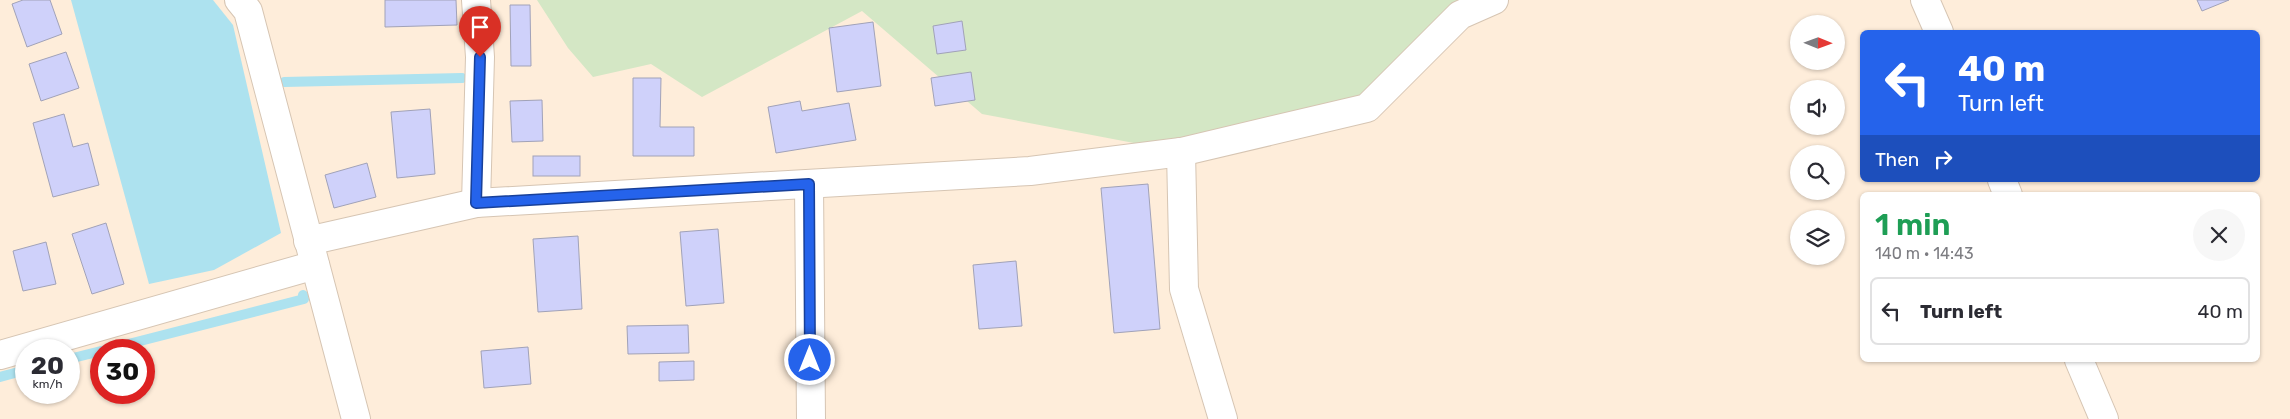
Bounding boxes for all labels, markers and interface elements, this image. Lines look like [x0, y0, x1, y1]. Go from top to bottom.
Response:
pin [459, 6, 501, 57]
icon: arrive [466, 13, 494, 41]
north arrow [1790, 15, 1845, 70]
map controls [1790, 15, 1845, 265]
text: 40 m [1958, 48, 2045, 90]
icon: left [1875, 50, 1940, 115]
button: sound [1790, 80, 1845, 135]
text: Turn left [1958, 90, 2044, 117]
button: search [1790, 145, 1845, 200]
icon: right [1929, 145, 1957, 173]
text: Then [1875, 148, 1919, 171]
text: 1 min [1875, 207, 1950, 243]
button: close [2193, 209, 2245, 261]
button: layers [1790, 210, 1845, 265]
text: 140 m · 14:43 [1875, 244, 1974, 263]
icon: left [1877, 297, 1905, 325]
text: Turn left [1920, 300, 2002, 323]
text: 40 m [2198, 300, 2243, 323]
position arrow [783, 333, 835, 385]
speed limit sign: 30 [90, 339, 155, 404]
text: 20 [31, 351, 64, 380]
text: km/h [33, 377, 62, 391]

